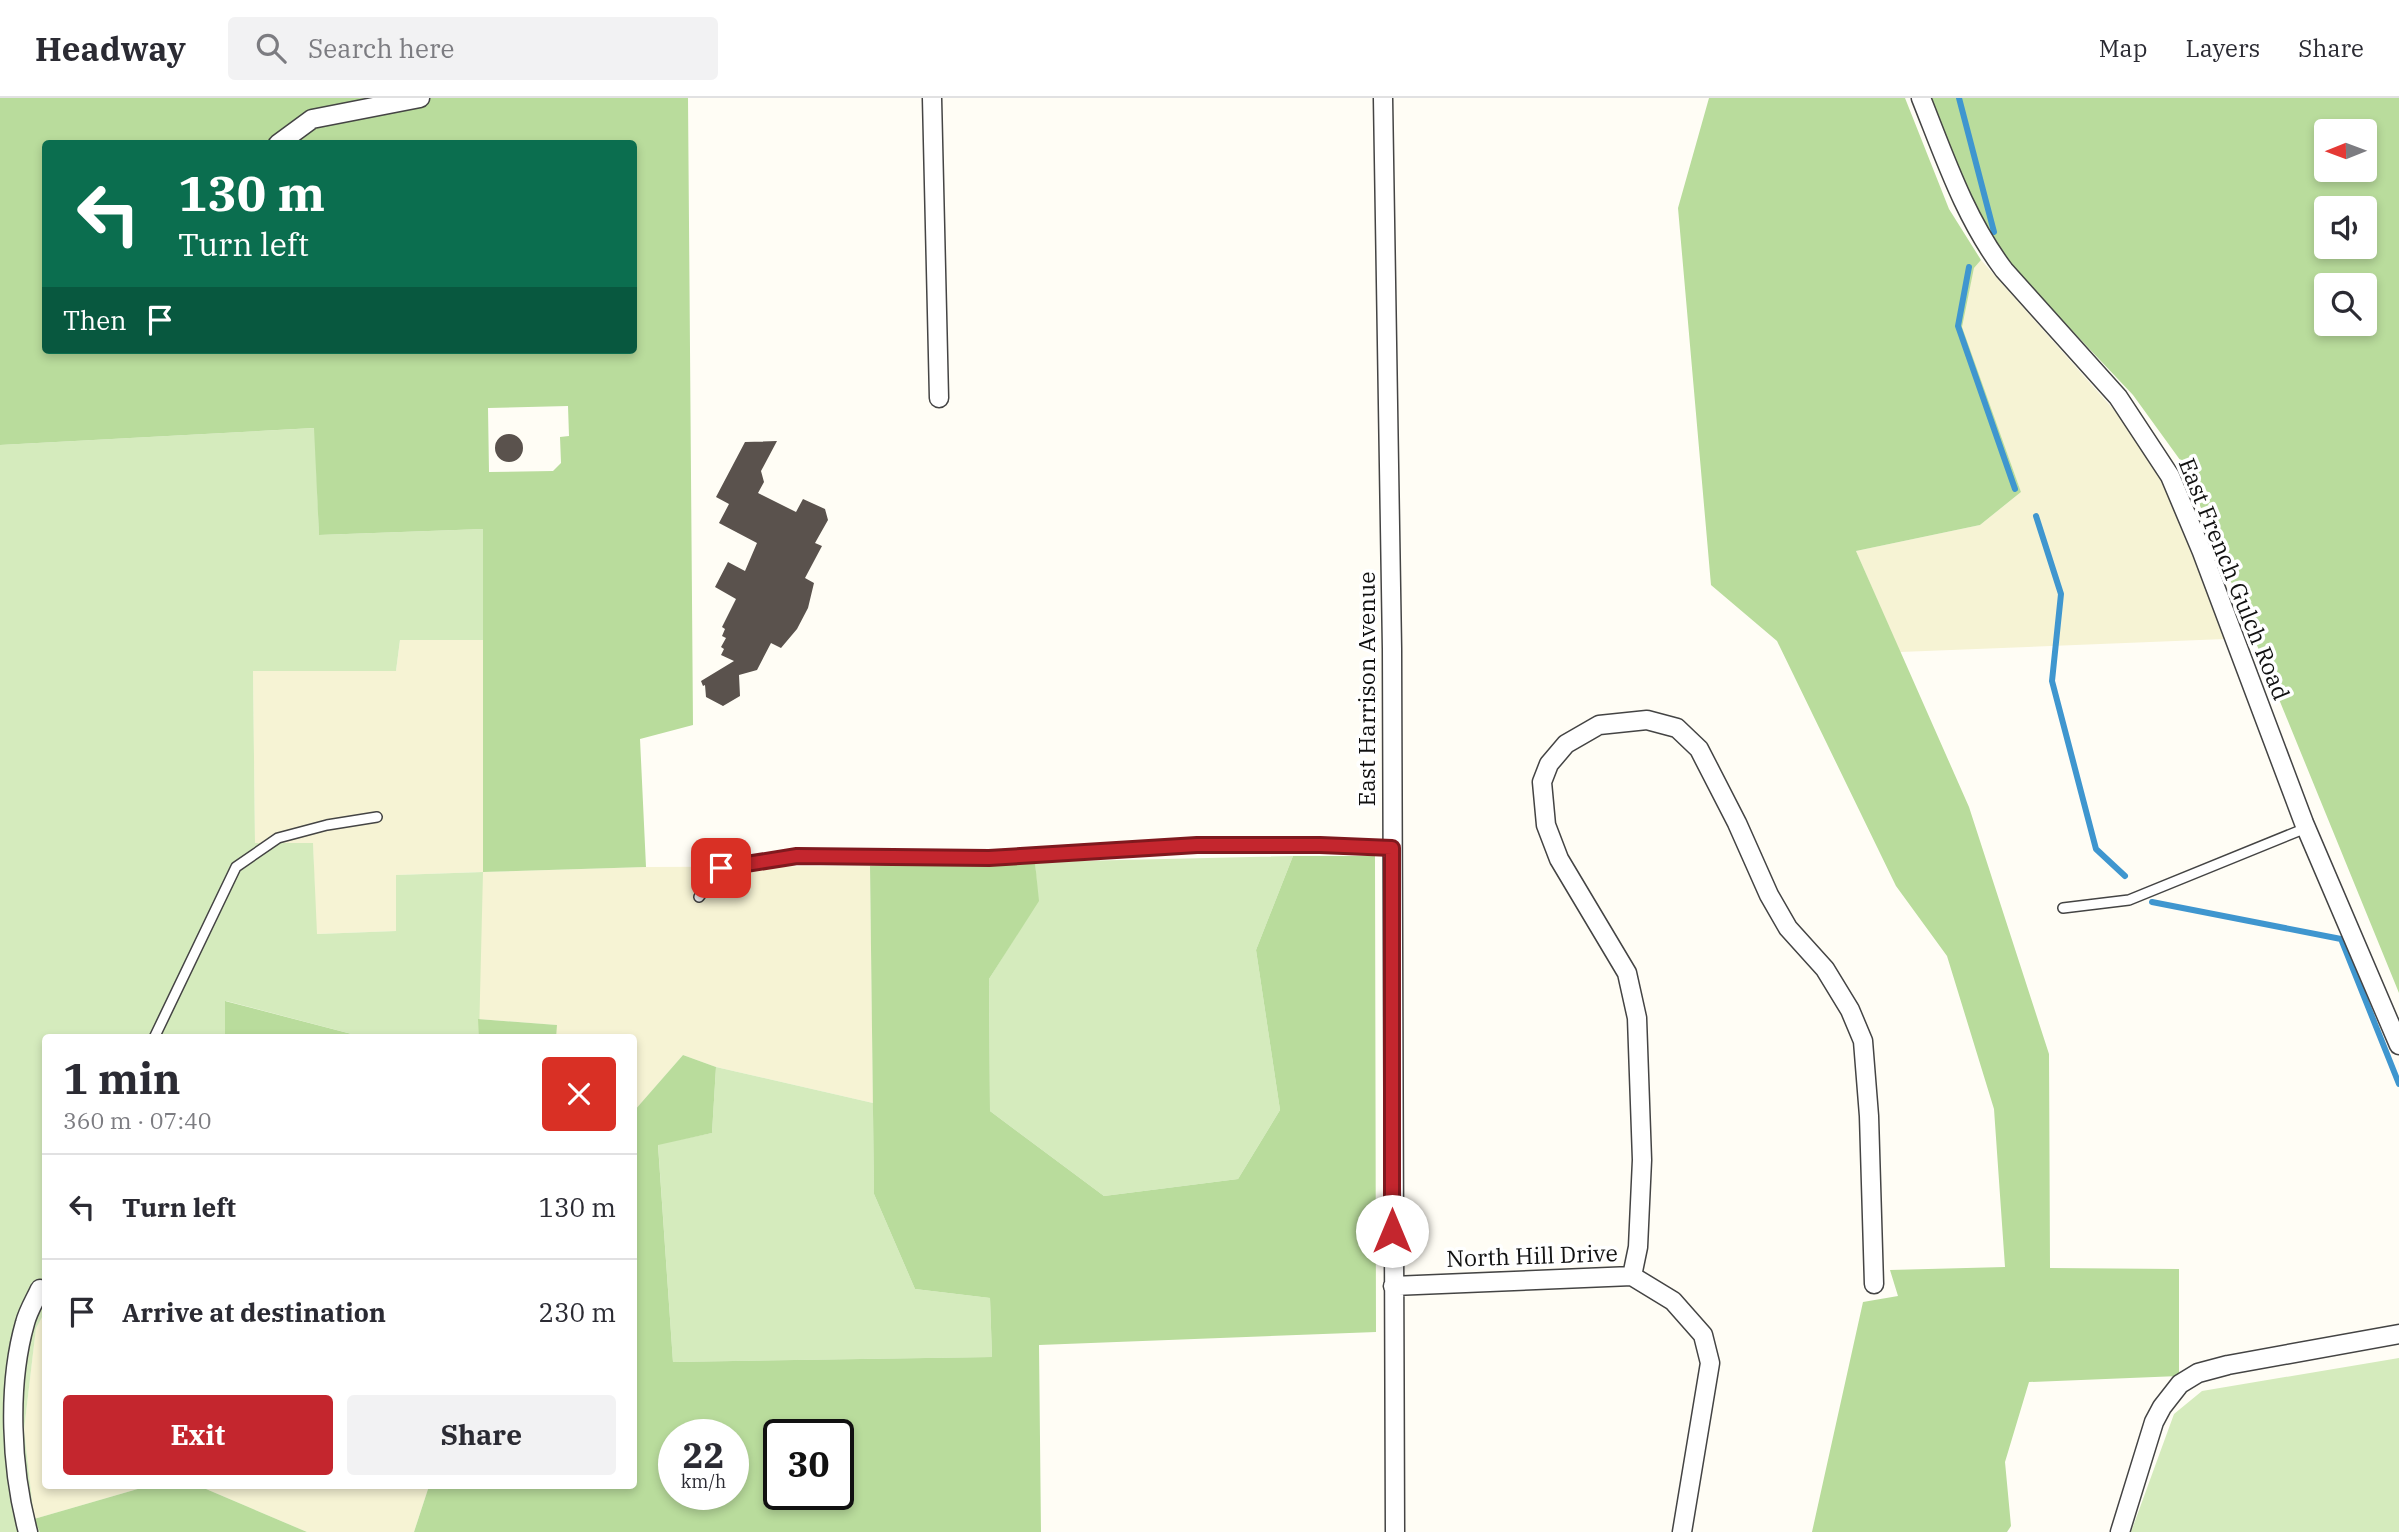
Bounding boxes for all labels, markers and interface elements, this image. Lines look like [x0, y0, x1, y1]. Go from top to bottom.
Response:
search box [228, 17, 718, 80]
text: Headway [35, 27, 186, 70]
icon: search [252, 29, 290, 67]
text: Search here [308, 31, 454, 65]
text: Map [2099, 32, 2147, 64]
text: Layers [2185, 32, 2260, 64]
text: Share [2298, 32, 2364, 64]
north arrow [2314, 119, 2376, 182]
map controls [2314, 119, 2377, 336]
text: 130 m [178, 161, 325, 224]
icon: left [63, 168, 154, 259]
button: sound [2314, 196, 2377, 259]
text: Turn left [178, 223, 309, 265]
button: search [2314, 273, 2377, 336]
icon: arrive [141, 301, 179, 339]
text: Then [63, 303, 127, 337]
street label: East French Gulch Road [2173, 453, 2297, 704]
street label: East Harrison Avenue [1351, 571, 1381, 807]
pin [691, 838, 751, 898]
icon: arrive [702, 849, 740, 887]
text: 1 min [63, 1051, 181, 1106]
button: close [542, 1057, 616, 1131]
text: 360 m · 07:40 [63, 1105, 212, 1135]
icon: left [63, 1188, 101, 1226]
text: Turn left [122, 1190, 236, 1224]
text: 130 m [538, 1190, 616, 1224]
position arrow [1355, 1194, 1429, 1268]
street label: North Hill Drive [1446, 1237, 1618, 1273]
icon: arrive [63, 1293, 101, 1331]
text: Arrive at destination [122, 1295, 386, 1329]
text: 230 m [538, 1295, 616, 1329]
button: Exit [63, 1395, 333, 1475]
button: Share [347, 1395, 616, 1475]
speed limit sign: 30 [763, 1419, 854, 1510]
text: 22 [682, 1432, 725, 1478]
text: km/h [681, 1470, 726, 1493]

